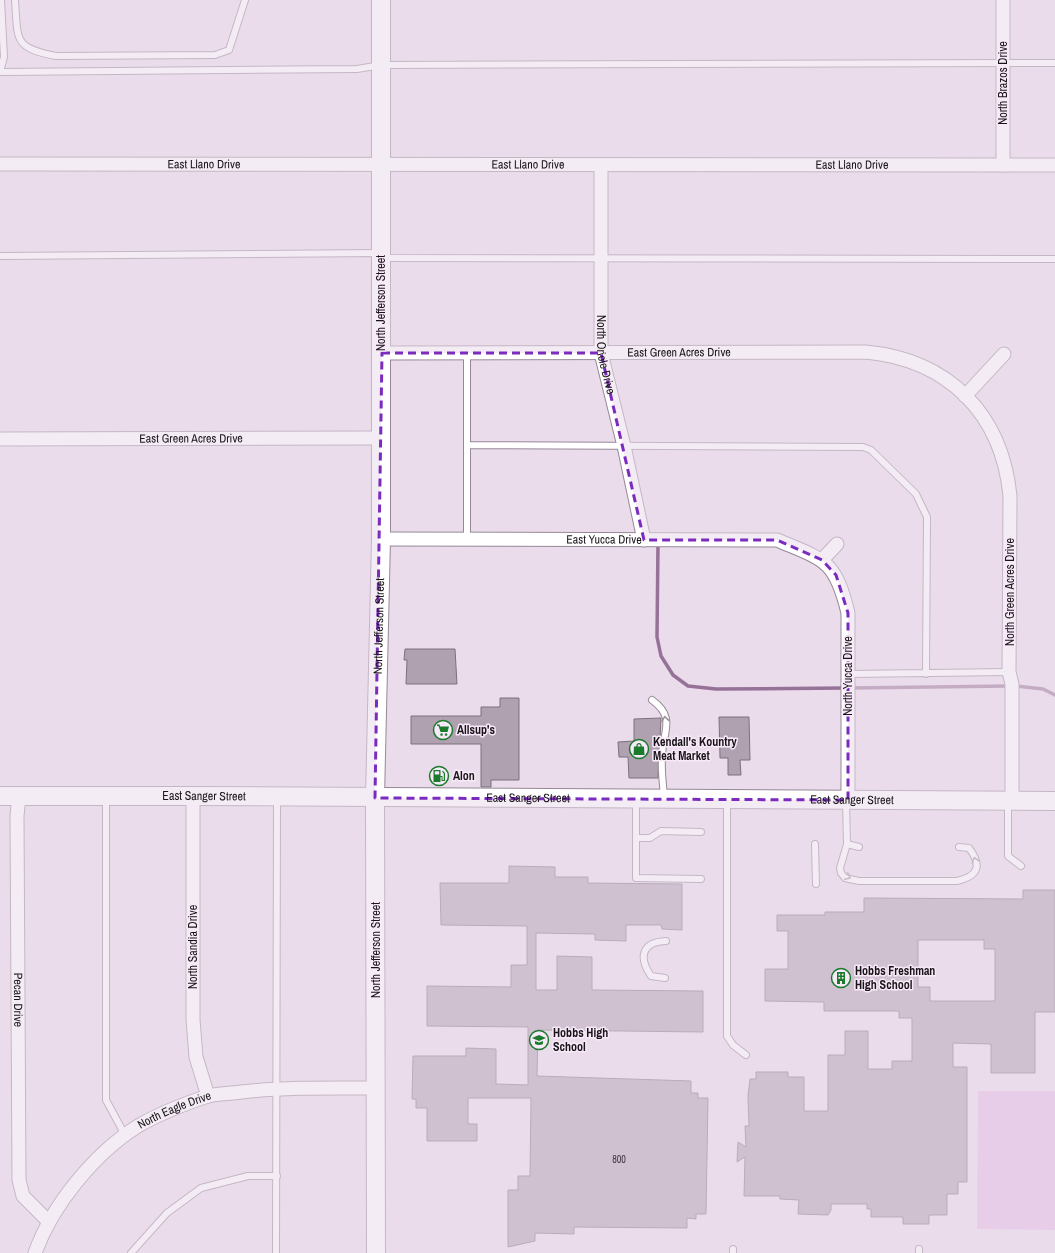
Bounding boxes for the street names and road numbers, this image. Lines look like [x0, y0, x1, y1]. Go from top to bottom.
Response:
street label: North Brazos Drive [995, 41, 1011, 125]
street label: East Llano Drive [168, 156, 240, 172]
street label: East Llano Drive [492, 156, 564, 173]
street label: East Llano Drive [816, 157, 888, 173]
street label: North Jefferson Street [373, 255, 389, 351]
street label: North Oriole Drive [593, 315, 619, 396]
street label: East Green Acres Drive [627, 344, 731, 360]
street label: East Green Acres Drive [139, 430, 243, 447]
street label: East Yucca Drive [566, 531, 642, 548]
street label: North Green Acres Drive [1002, 538, 1018, 646]
street label: North Jefferson Street [370, 577, 388, 674]
street label: North Yucca Drive [840, 636, 856, 716]
street label: East Sanger Street [162, 788, 246, 804]
street label: East Sanger Street [486, 790, 570, 806]
street label: East Sanger Street [810, 792, 894, 808]
street label: North Jefferson Street [368, 902, 384, 998]
street label: North Sandia Drive [185, 905, 201, 989]
street label: Pecan Drive [10, 973, 26, 1027]
street label: North Eagle Drive [135, 1088, 213, 1133]

